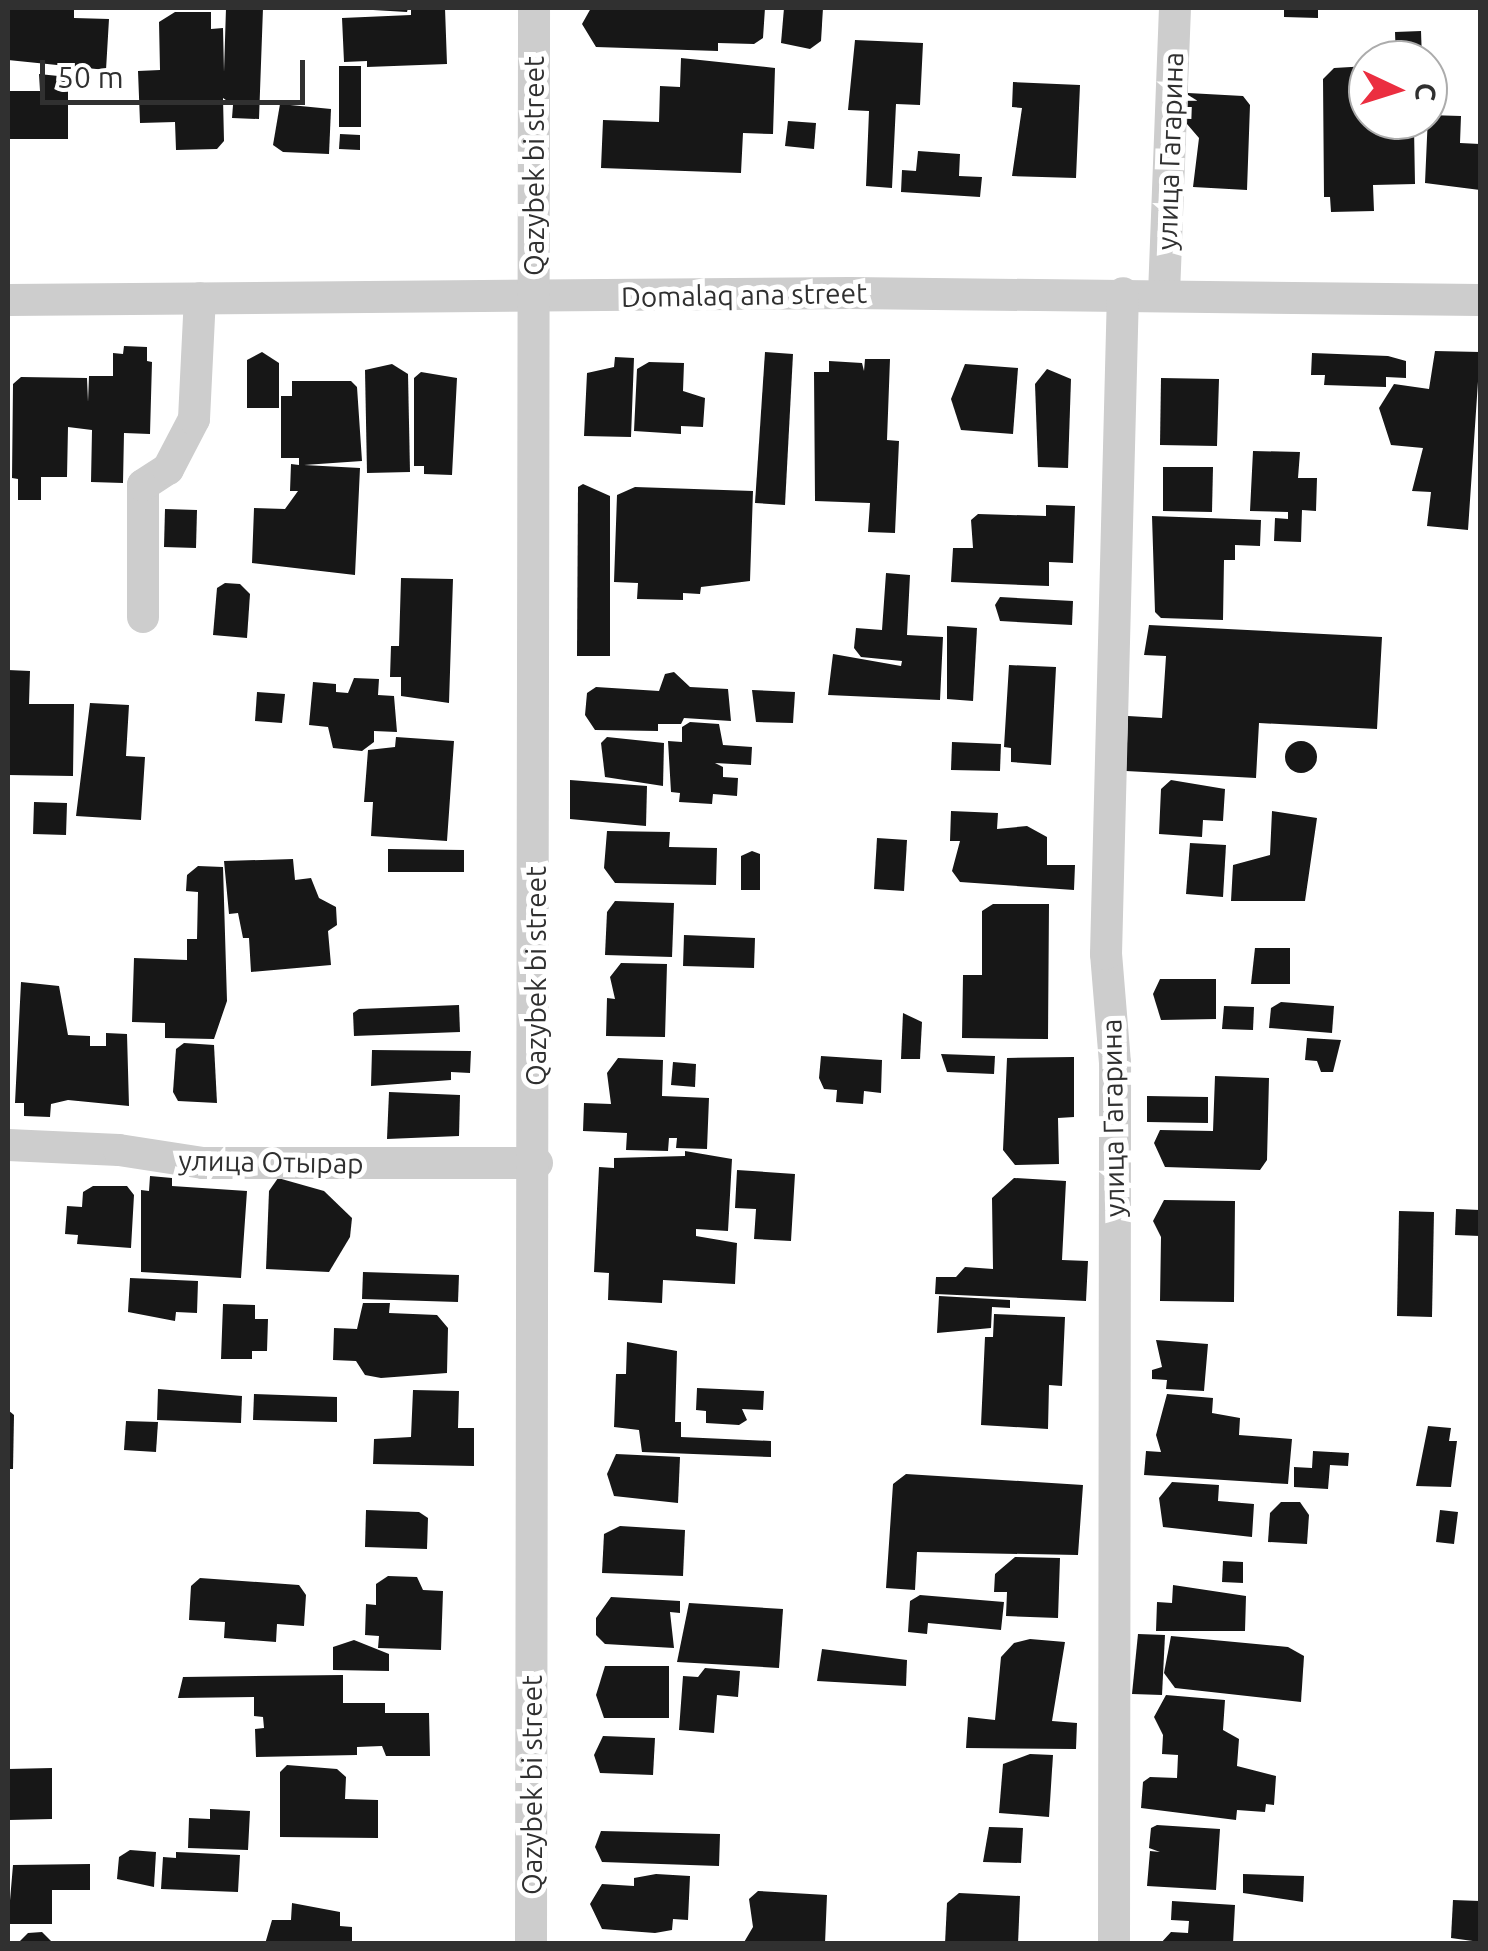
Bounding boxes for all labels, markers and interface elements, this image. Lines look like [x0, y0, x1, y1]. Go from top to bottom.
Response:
scale bar [45, 40, 310, 102]
north arrow [1348, 40, 1448, 140]
street label: улица Гагарина [1150, 51, 1190, 251]
street label: Qazybek bi street [517, 56, 551, 276]
text: 50 m [57, 60, 124, 94]
text: С [1410, 82, 1443, 102]
street label: Domalaq ana street [621, 276, 867, 314]
street label: Qazybek bi street [519, 866, 553, 1086]
street label: улица Гагарина [1094, 1019, 1132, 1217]
street label: улица Отырар [178, 1144, 364, 1180]
street label: Qazybek bi street [515, 1675, 549, 1895]

